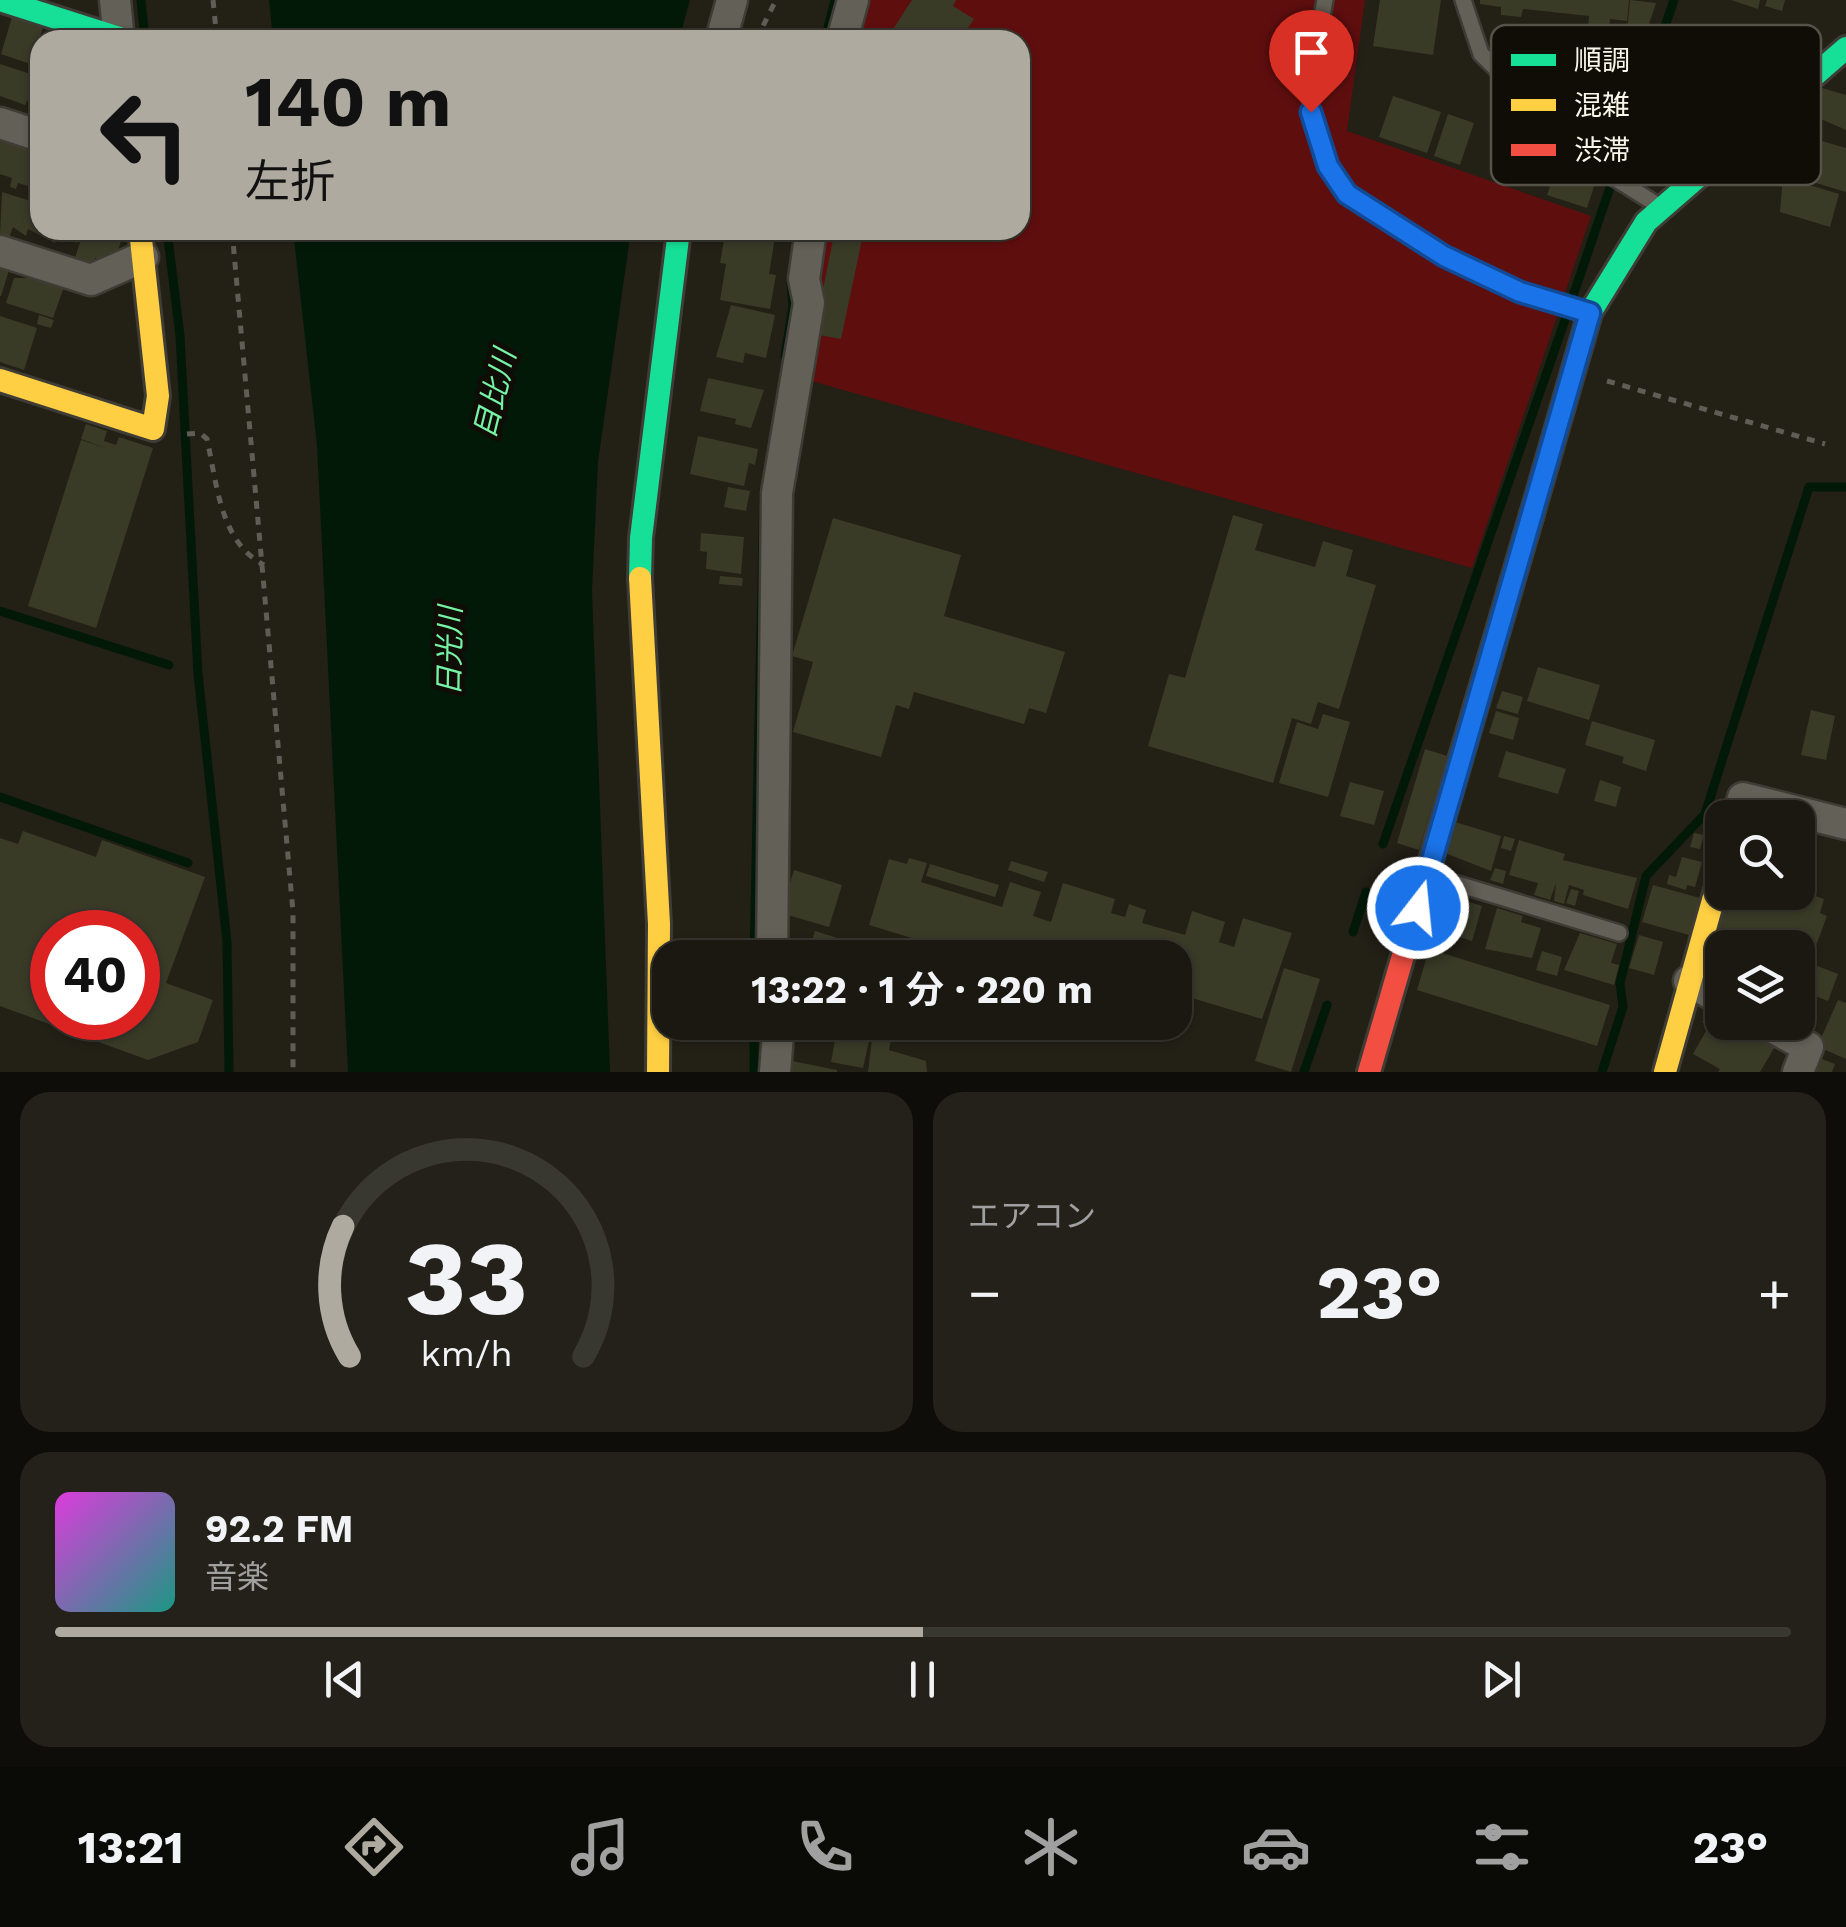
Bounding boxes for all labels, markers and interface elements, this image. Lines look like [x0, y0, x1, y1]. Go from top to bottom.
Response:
pin [1269, 10, 1354, 113]
icon: arrive [1284, 25, 1339, 80]
legend [1491, 25, 1821, 185]
text: 順調 [1574, 44, 1630, 77]
text: 140 m [245, 61, 451, 143]
icon: left [80, 70, 210, 200]
text: 混雑 [1574, 89, 1630, 122]
text: 渋滞 [1574, 134, 1630, 167]
text: 左折 [245, 155, 335, 208]
water label: 目比川 [467, 343, 523, 442]
water label: 日光川 [431, 603, 468, 696]
map controls [1705, 800, 1815, 1040]
button: search [1705, 800, 1815, 910]
position arrow [1366, 856, 1470, 960]
speed limit sign: 40 [30, 910, 160, 1040]
button: layers [1705, 930, 1815, 1040]
text: 13:22 · 1 分 · 220 m [751, 968, 1093, 1012]
text: エアコン [968, 1197, 1096, 1235]
text: 33 [405, 1217, 528, 1339]
text: 23° [1316, 1248, 1443, 1336]
text: − [968, 1261, 1001, 1325]
text: + [1758, 1261, 1791, 1325]
text: km/h [420, 1333, 513, 1375]
text: 92.2 FM [205, 1507, 353, 1551]
text: 音楽 [205, 1558, 269, 1596]
icon: previous [317, 1652, 372, 1707]
icon: pause [895, 1652, 950, 1707]
icon: next [1474, 1652, 1529, 1707]
icon: directions [339, 1812, 409, 1882]
icon: music [565, 1812, 635, 1882]
icon: phone [790, 1812, 860, 1882]
icon: climate [1016, 1812, 1086, 1882]
icon: car [1241, 1812, 1311, 1882]
icon: filters [1467, 1812, 1537, 1882]
text: 13:21 [78, 1821, 184, 1874]
text: 23° [1692, 1821, 1768, 1874]

